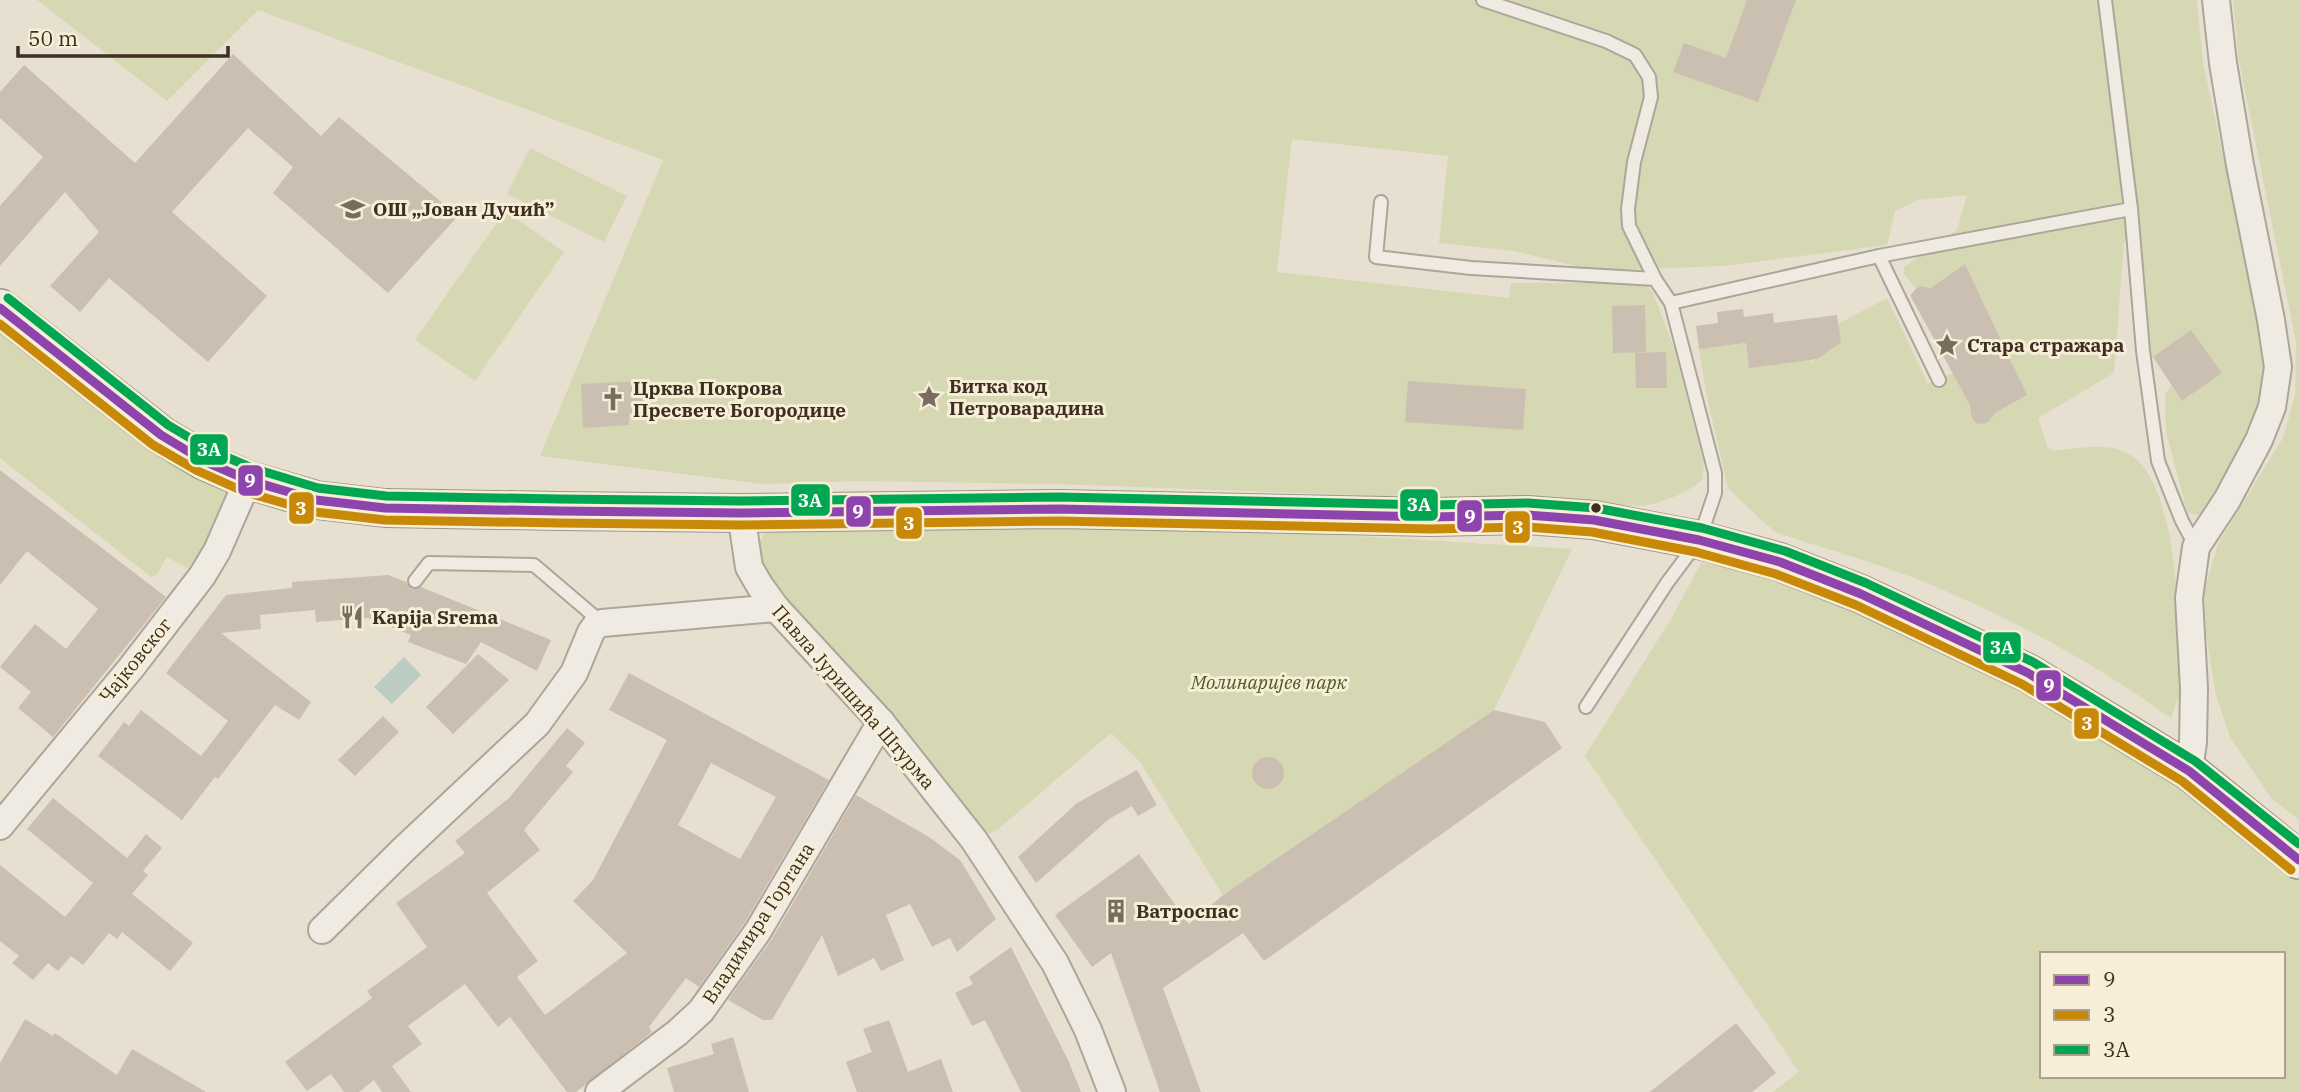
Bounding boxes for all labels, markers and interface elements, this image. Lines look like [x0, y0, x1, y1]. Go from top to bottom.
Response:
scale bar [18, 14, 228, 58]
text: 50 m [28, 24, 78, 52]
school or university icon: ОШ „Јован Дучић” [339, 195, 367, 223]
place label: ОШ „Јован Дучић” [373, 197, 554, 221]
place icon: Стара стражара [1933, 331, 1961, 359]
place label: Стара стражара [1967, 333, 2124, 357]
place label: Битка код Петроварадина [949, 374, 1105, 420]
place label: Црква Покрова Пресвете Богородице [633, 376, 846, 422]
place icon: Битка код Петроварадина [915, 383, 943, 411]
church icon: Црква Покрова Пресвете Богородице [599, 385, 627, 413]
line badge: 3A [189, 433, 229, 466]
text: 3A [197, 437, 222, 461]
line badge: 9 [237, 464, 264, 497]
text: 9 [244, 468, 256, 492]
line badge: 3A [790, 483, 831, 517]
text: 3A [798, 488, 823, 512]
line badge: 3A [1399, 488, 1439, 522]
line badge: 3 [288, 491, 315, 525]
text: 3A [1407, 492, 1432, 516]
line badge: 9 [845, 495, 872, 528]
text: 3 [295, 496, 307, 520]
text: 9 [852, 499, 864, 523]
line badge: 9 [1456, 499, 1483, 533]
unlabelled marker [1589, 501, 1603, 515]
text: 9 [1464, 504, 1476, 528]
line badge: 3 [895, 506, 923, 540]
line badge: 3 [1504, 510, 1531, 544]
text: 3 [903, 511, 915, 535]
text: 3 [1512, 515, 1524, 539]
street label: Павла Јуришића Штурма [767, 600, 941, 794]
restaurant icon: Kapija Srema [338, 603, 366, 631]
place label: Kapija Srema [372, 605, 498, 629]
street label: Чајковског [93, 613, 177, 707]
line badge: 3A [1982, 631, 2022, 664]
text: 3A [1990, 635, 2015, 659]
line badge: 9 [2035, 669, 2062, 702]
park label: Молинаријев парк [1190, 670, 1348, 694]
text: 9 [2043, 673, 2055, 697]
line badge: 3 [2073, 707, 2100, 740]
text: 3 [2081, 711, 2093, 735]
street label: Владимира Гортана [697, 838, 819, 1008]
building icon: Ватроспас [1102, 897, 1130, 925]
place label: Ватроспас [1136, 899, 1239, 923]
legend [2040, 952, 2285, 1078]
text: 9 [2103, 965, 2116, 993]
text: 3 [2103, 1000, 2116, 1028]
text: 3A [2103, 1035, 2131, 1063]

